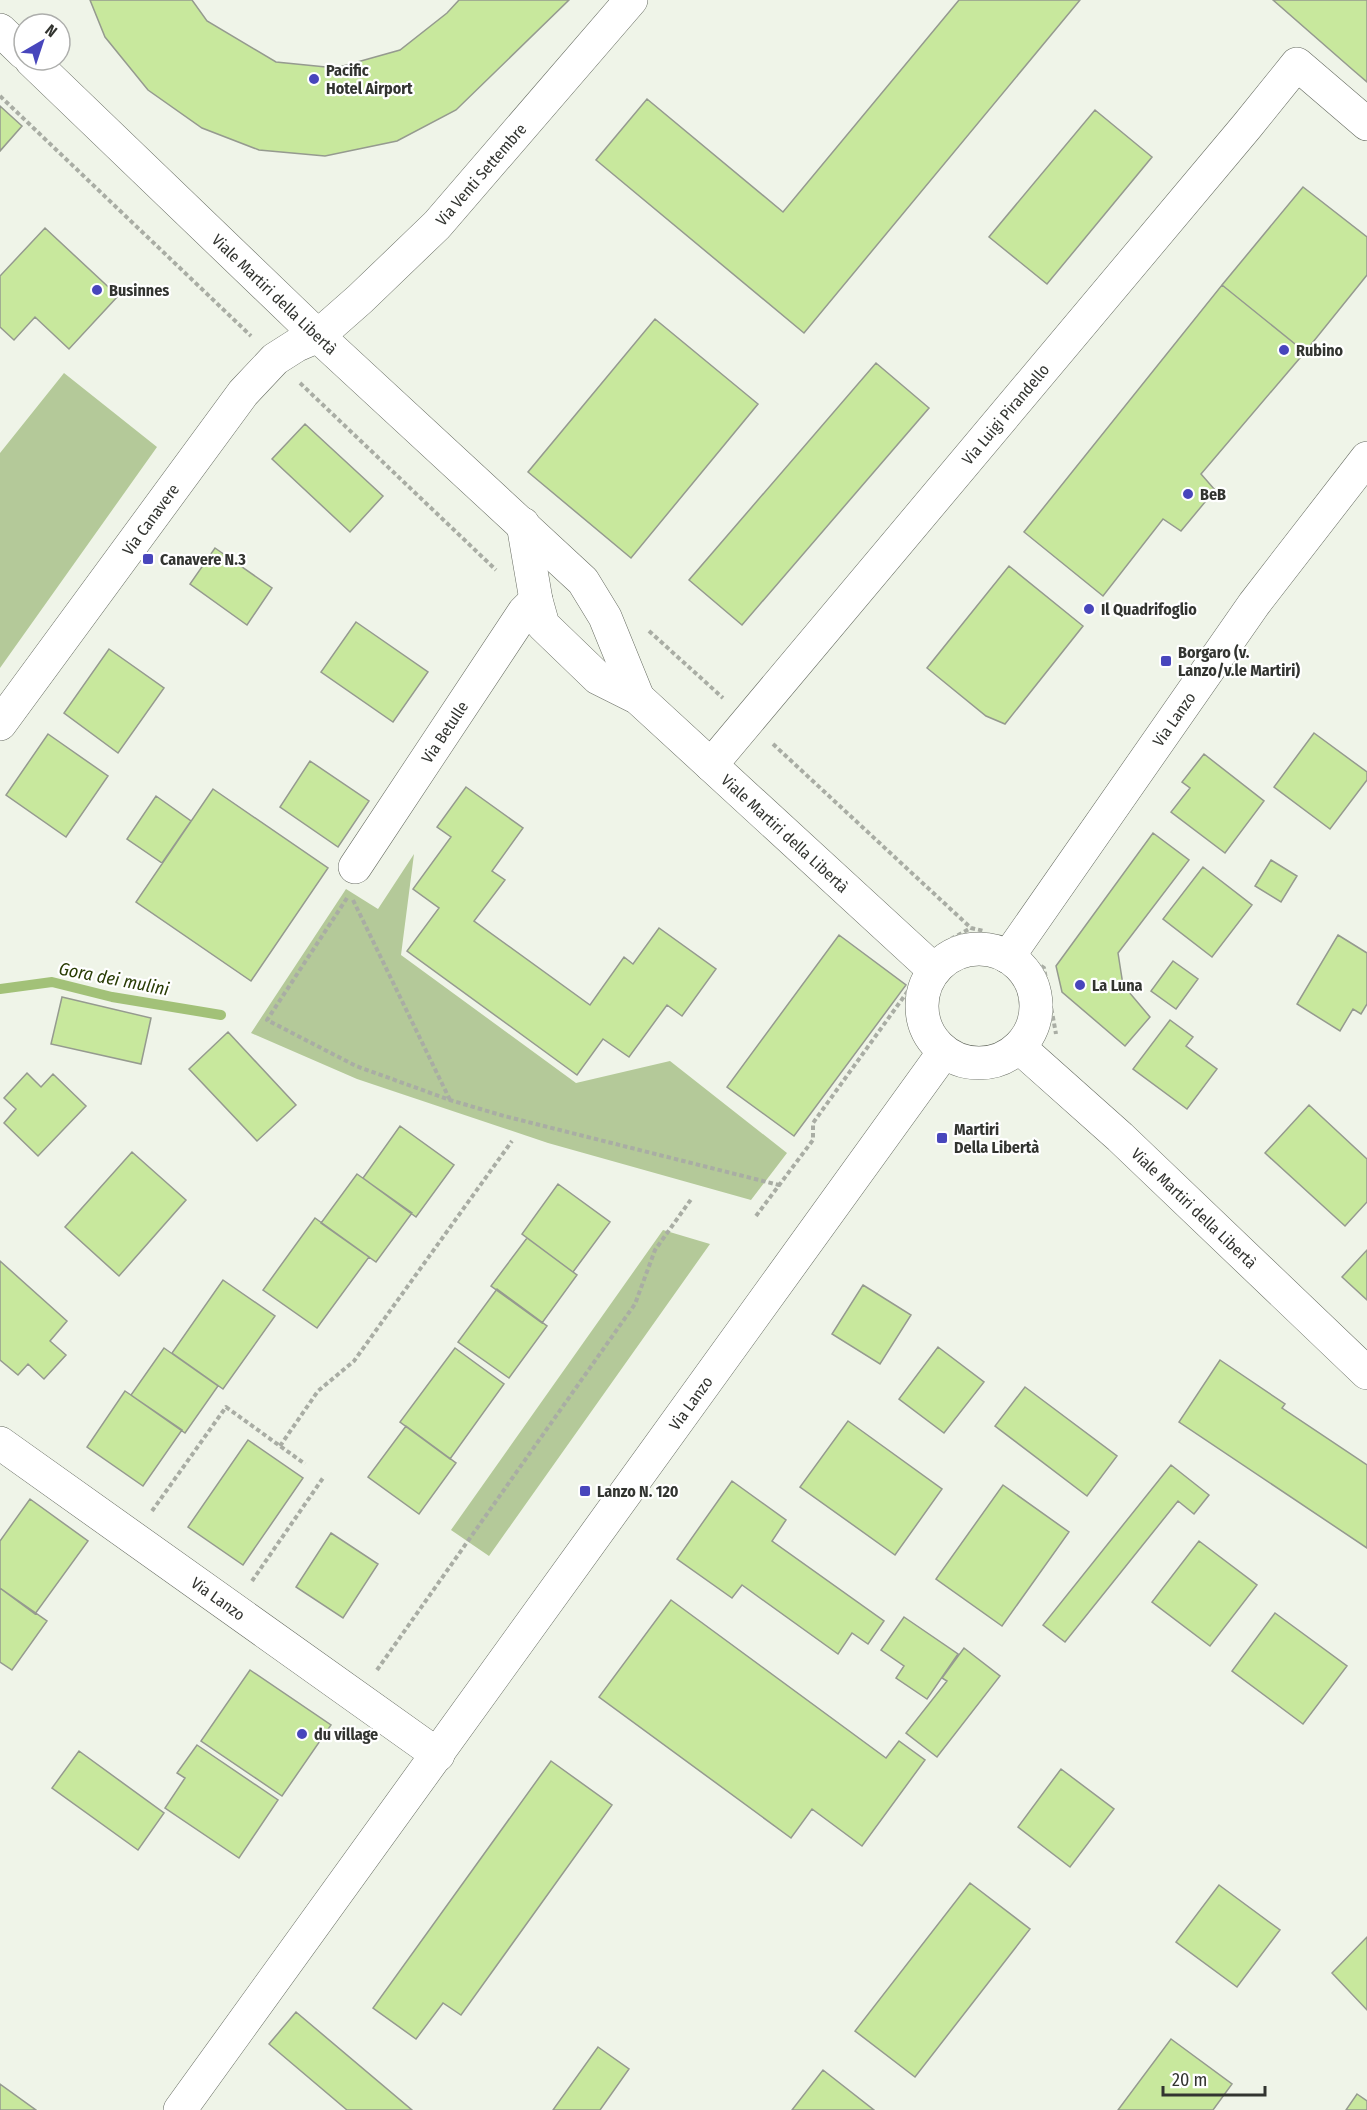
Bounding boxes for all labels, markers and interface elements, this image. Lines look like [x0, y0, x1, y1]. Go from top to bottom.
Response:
north arrow [12, 12, 72, 72]
text: N [41, 20, 61, 41]
place label: Pacific Hotel Airport [326, 61, 413, 98]
marker: Pacific Hotel Airport [307, 72, 321, 86]
street label: Via Venti Settembre [432, 120, 530, 230]
street label: Viale Martiri della Libertà [208, 230, 341, 359]
place label: Businnes [109, 281, 169, 300]
marker: Businnes [90, 283, 104, 297]
place label: Rubino [1296, 341, 1344, 360]
marker: Rubino [1277, 343, 1291, 357]
street label: Via Luigi Pirandello [958, 360, 1053, 469]
street label: Via Canavere [118, 480, 183, 559]
place label: BeB [1200, 485, 1226, 504]
marker: BeB [1181, 487, 1195, 501]
place label: Canavere N.3 [160, 550, 246, 569]
marker: Canavere N.3 [141, 552, 155, 566]
place label: Il Quadrifoglio [1101, 600, 1197, 619]
marker: Il Quadrifoglio [1082, 602, 1096, 616]
place label: Borgaro (v. Lanzo/v.le Martiri) [1178, 643, 1300, 680]
marker: Borgaro (v. Lanzo/v.le Martiri) [1159, 654, 1173, 668]
street label: Via Lanzo [1149, 689, 1200, 750]
street label: Via Betulle [418, 698, 472, 767]
street label: Viale Martiri della Libertà [717, 770, 852, 897]
water label: Gora dei mulini [57, 958, 171, 1001]
place label: La Luna [1092, 976, 1143, 995]
marker: La Luna [1073, 978, 1087, 992]
place label: Martiri Della Libertà [954, 1120, 1039, 1157]
marker: Martiri Della Libertà [935, 1131, 949, 1145]
street label: Viale Martiri della Libertà [1127, 1144, 1261, 1273]
street label: Via Lanzo [665, 1373, 717, 1434]
place label: Lanzo N. 120 [597, 1482, 679, 1501]
marker: Lanzo N. 120 [578, 1484, 592, 1498]
street label: Via Lanzo [187, 1573, 249, 1625]
place label: du village [314, 1725, 378, 1744]
marker: du village [295, 1727, 309, 1741]
scale bar [1163, 2059, 1265, 2097]
text: 20 m [1172, 2069, 1207, 2091]

